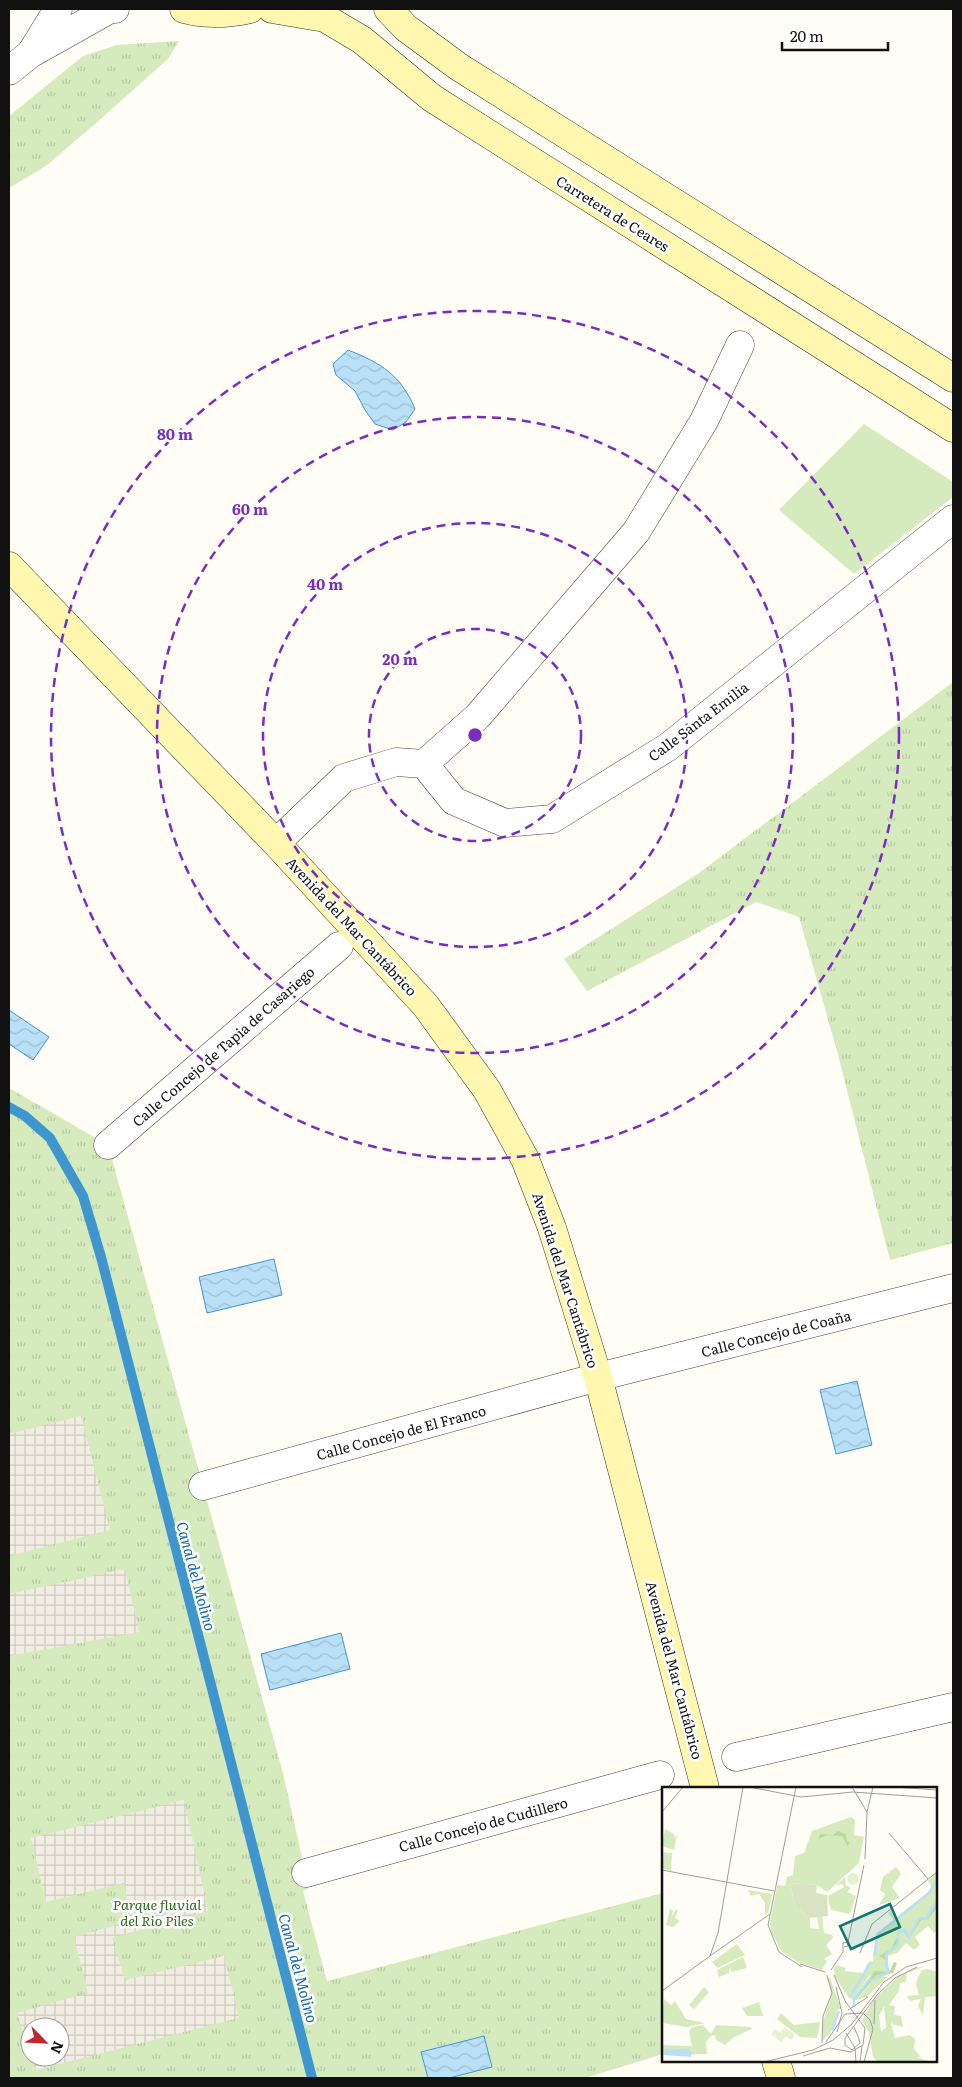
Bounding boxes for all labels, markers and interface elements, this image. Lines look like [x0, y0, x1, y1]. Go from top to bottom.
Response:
scale bar [782, 20, 888, 52]
text: 20 m [790, 24, 824, 47]
street label: Carretera de Ceares [553, 170, 673, 256]
text: 80 m [157, 422, 193, 445]
text: 60 m [232, 497, 268, 520]
text: 40 m [307, 572, 343, 595]
text: 20 m [382, 647, 418, 670]
street label: Calle Santa Emilia [644, 676, 753, 765]
centre of rings [466, 726, 484, 744]
street label: Avenida del Mar Cantábrico [282, 852, 422, 1000]
street label: Calle Concejo de Tapia de Casariego [128, 961, 318, 1131]
street label: Avenida del Mar Cantábrico [528, 1190, 604, 1370]
street label: Calle Concejo de Coaña [699, 1305, 853, 1361]
street label: Calle Concejo de El Franco [314, 1400, 488, 1464]
water label: Canal del Molino [171, 1519, 223, 1633]
street label: Avenida del Mar Cantábrico [642, 1579, 708, 1761]
inset map [662, 1787, 937, 2062]
street label: Calle Concejo de Cudillero [396, 1792, 570, 1856]
park label: Parque fluvial del Rio Piles [113, 1894, 201, 1930]
water label: Canal del Molino [273, 1911, 325, 2025]
north arrow [20, 2017, 70, 2067]
text: N [46, 2038, 69, 2057]

